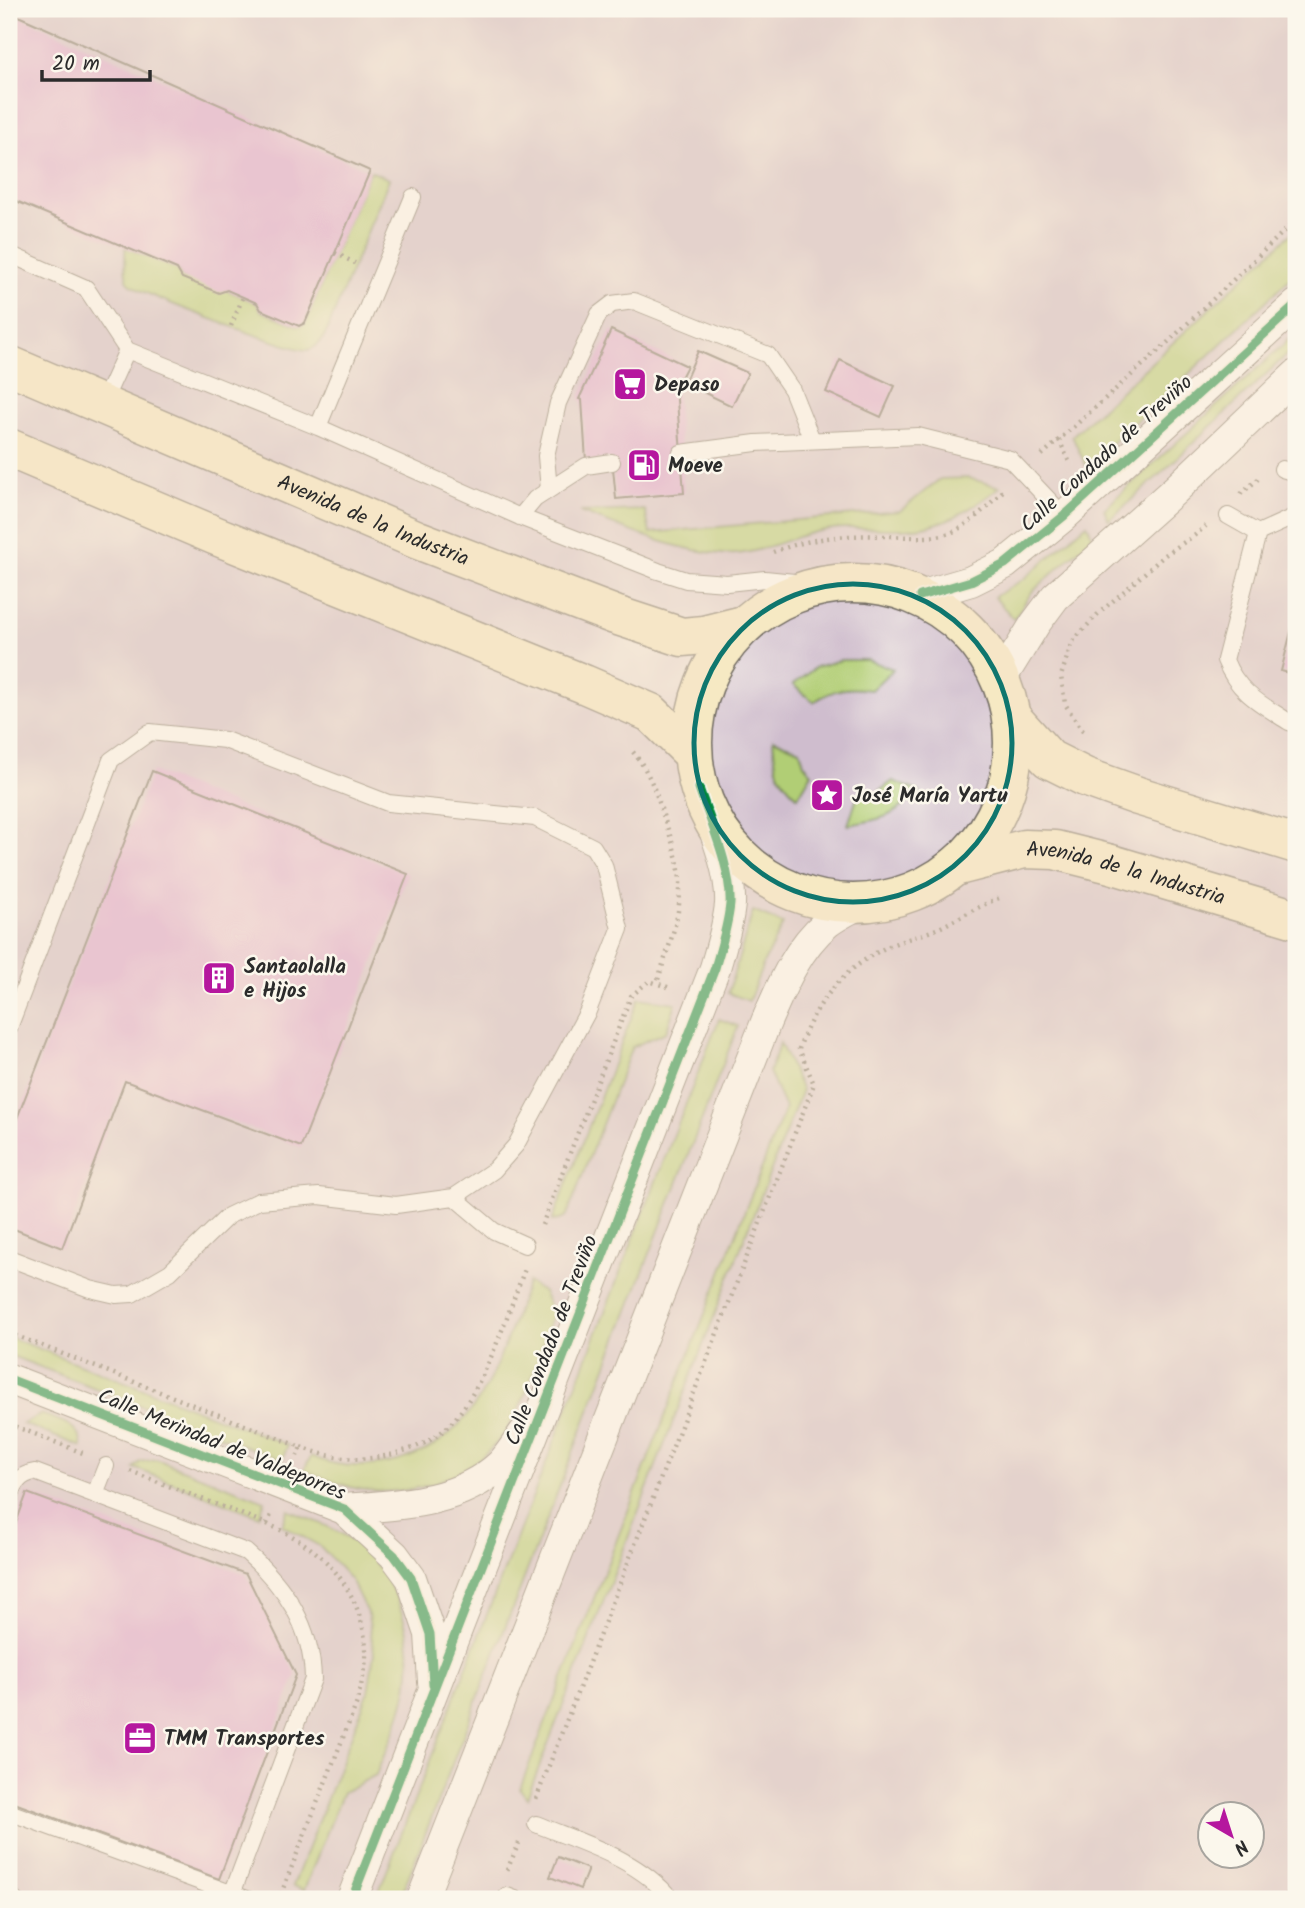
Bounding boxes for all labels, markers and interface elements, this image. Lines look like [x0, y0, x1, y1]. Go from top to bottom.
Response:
scale bar [42, 38, 150, 82]
text: 20 m [52, 48, 100, 81]
supermarket icon: Depaso [611, 365, 649, 403]
street label: Calle Condado de Treviño [1013, 367, 1201, 541]
place label: Depaso [654, 369, 720, 402]
fuel station icon: Moeve [625, 446, 663, 484]
place label: Moeve [668, 450, 723, 483]
street label: Avenida de la Industria [272, 467, 474, 576]
place icon: José María Yartu [808, 776, 846, 814]
place label: José María Yartu [852, 780, 1008, 813]
street label: Avenida de la Industria [1026, 834, 1229, 915]
place label: Santaolalla e Hijos [244, 951, 346, 1008]
building icon: Santaolalla e Hijos [200, 959, 238, 997]
street label: Calle Condado de Treviño [497, 1230, 608, 1451]
street label: Calle Merindad de Valdeporres [92, 1380, 351, 1510]
office icon: TMM Transportes [121, 1719, 159, 1757]
place label: TMM Transportes [164, 1723, 325, 1756]
north arrow [1196, 1800, 1266, 1870]
text: N [1226, 1831, 1255, 1862]

